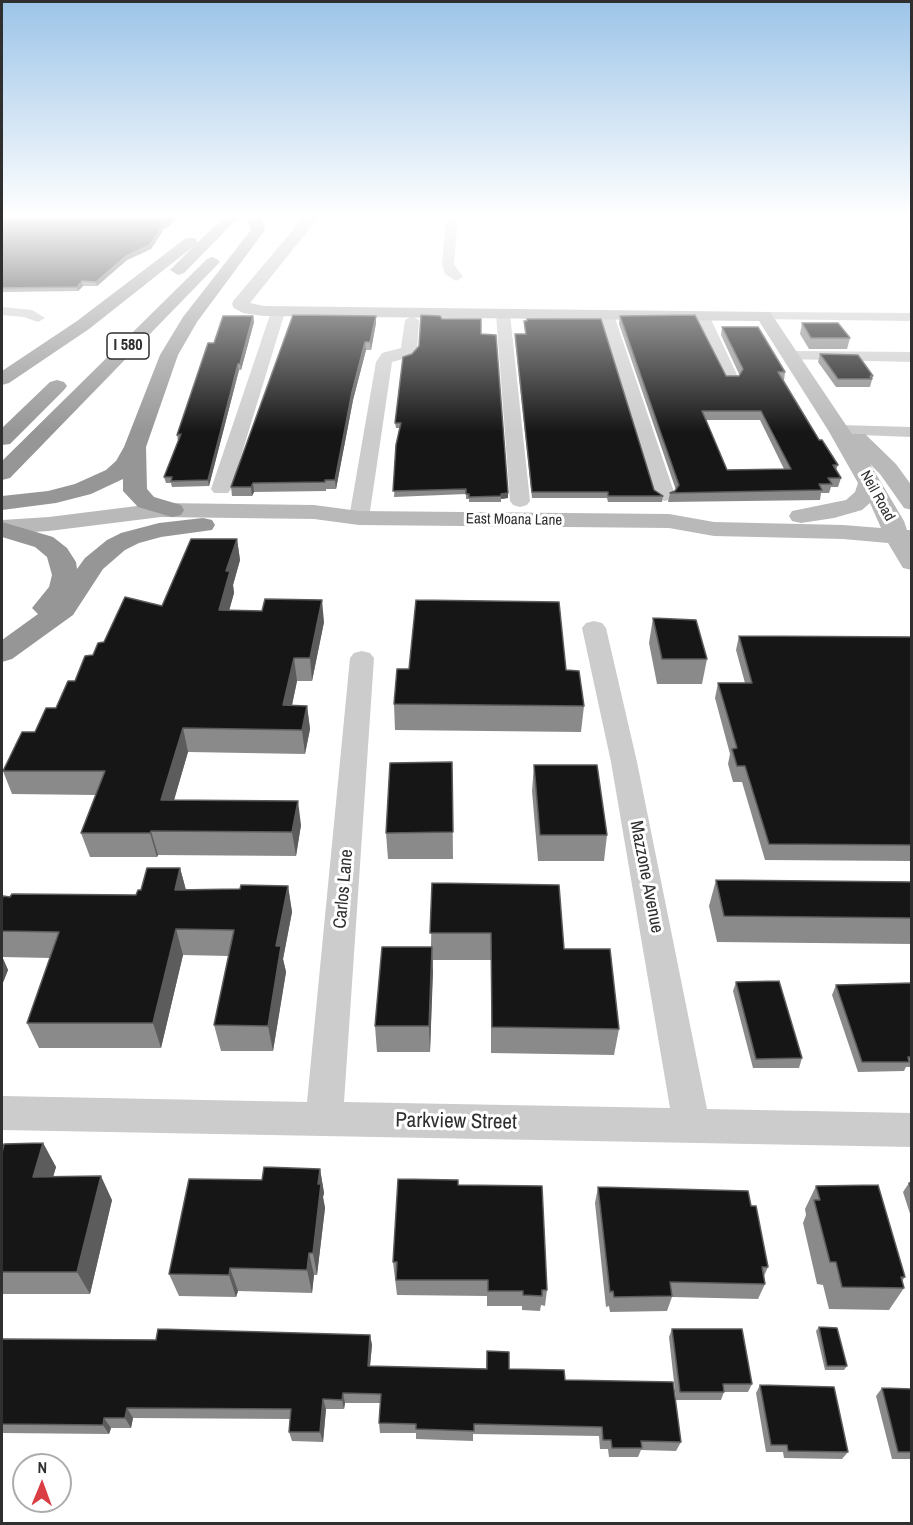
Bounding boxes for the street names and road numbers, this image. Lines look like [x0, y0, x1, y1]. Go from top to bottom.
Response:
road number: I 580 [107, 333, 149, 359]
street label: Neil Road [856, 468, 898, 524]
street label: East Moana Lane [466, 510, 562, 530]
street label: Mazzone Avenue [625, 819, 667, 935]
street label: Carlos Lane [330, 848, 358, 930]
street label: Parkview Street [395, 1108, 517, 1136]

